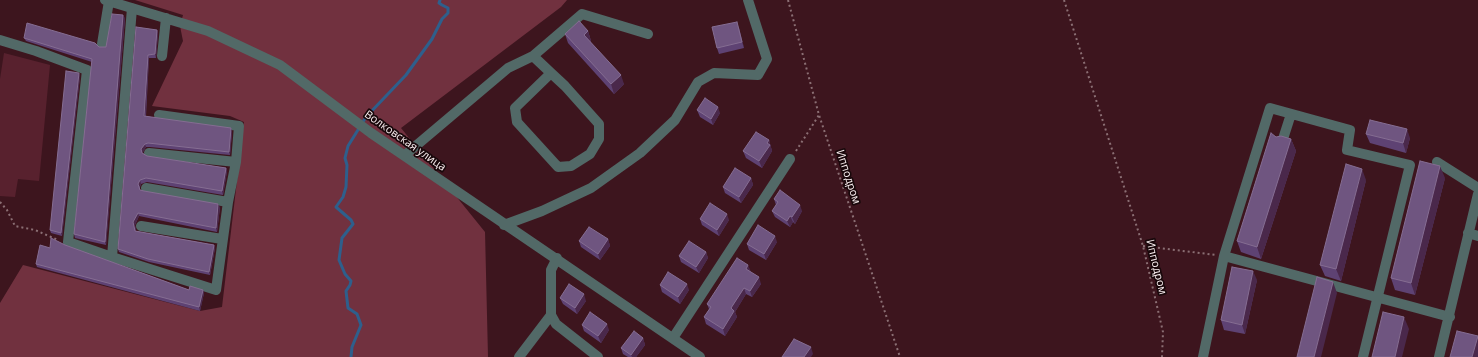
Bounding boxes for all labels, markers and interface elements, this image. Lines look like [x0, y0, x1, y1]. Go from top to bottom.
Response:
street label: Волковская улица [362, 108, 448, 174]
street label: Ипподром [833, 148, 863, 206]
street label: Ипподром [1143, 238, 1169, 296]

